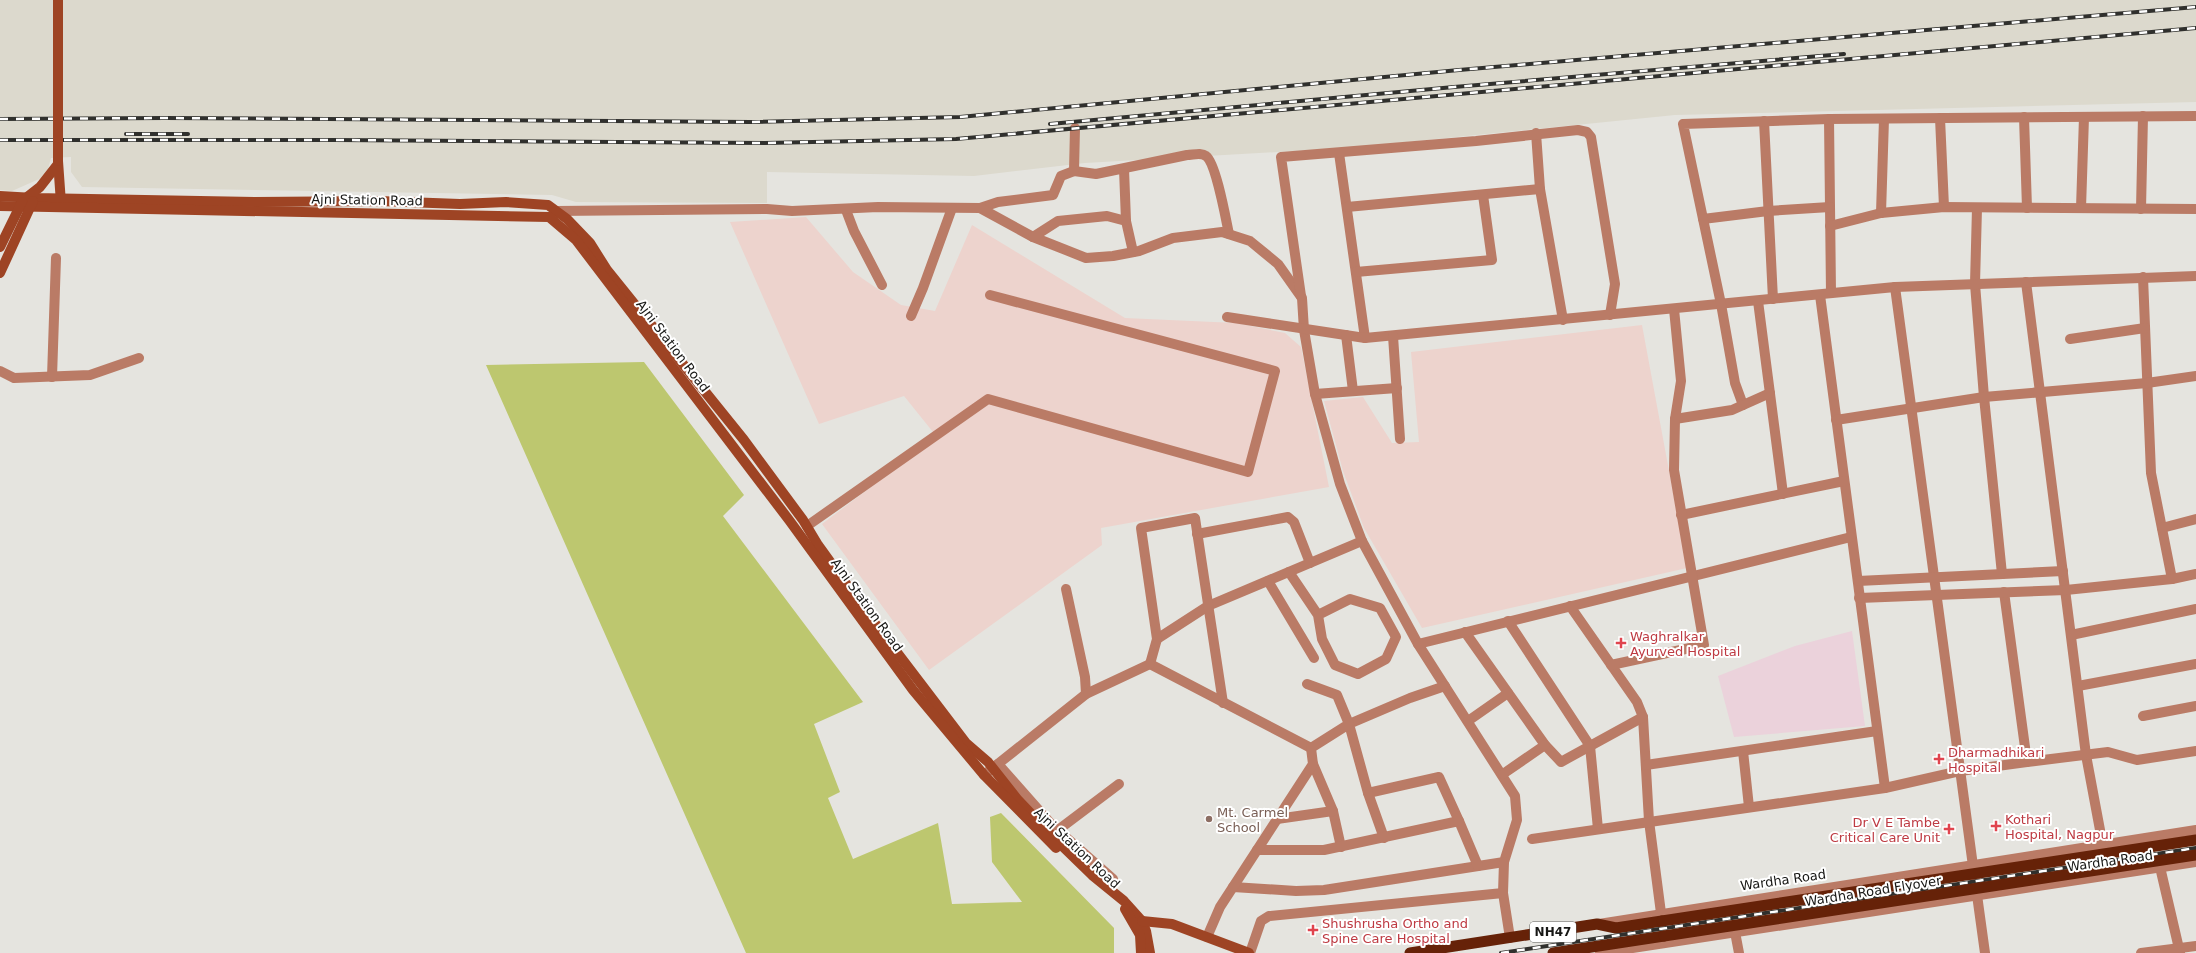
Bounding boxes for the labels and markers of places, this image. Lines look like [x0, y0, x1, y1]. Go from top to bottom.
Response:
place label: Waghralkar Ayurved Hospital [1630, 629, 1740, 659]
marker: Waghralkar Ayurved Hospital [1615, 637, 1627, 649]
place label: Dharmadhikari Hospital [1948, 745, 2044, 775]
marker: Dharmadhikari Hospital [1933, 753, 1945, 765]
place label: Mt. Carmel School [1217, 805, 1288, 835]
place label: Kothari Hospital, Nagpur [2005, 812, 2115, 842]
marker: Mt. Carmel School [1204, 814, 1214, 824]
place label: Dr V E Tambe Critical Care Unit [1830, 815, 1940, 845]
marker: Kothari Hospital, Nagpur [1990, 820, 2002, 832]
marker: Dr V E Tambe Critical Care Unit [1943, 823, 1955, 835]
place label: Shushrusha Ortho and Spine Care Hospital [1322, 916, 1468, 946]
marker: Shushrusha Ortho and Spine Care Hospital [1307, 924, 1319, 936]

